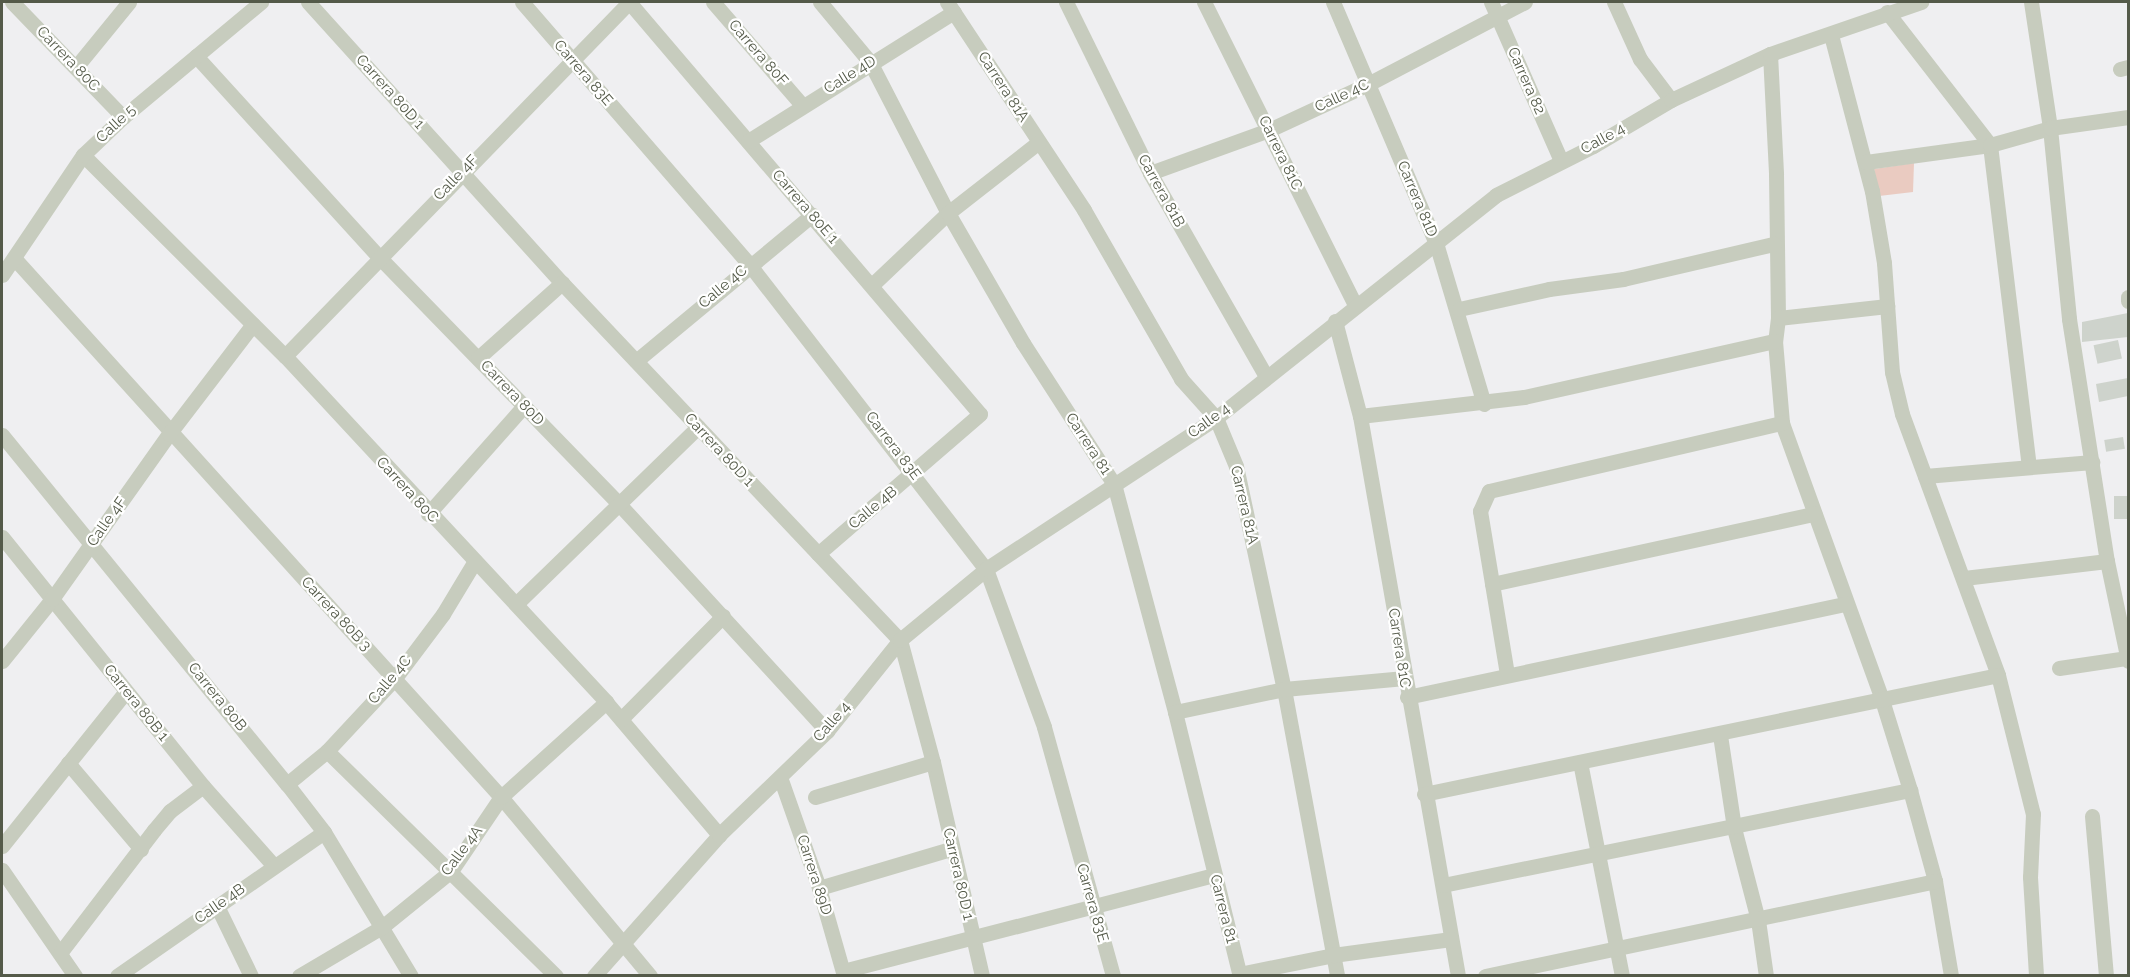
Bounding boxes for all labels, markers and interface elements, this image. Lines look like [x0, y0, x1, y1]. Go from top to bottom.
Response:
street label: Carrera 80F [724, 16, 792, 90]
street label: Carrera 80C [33, 23, 103, 95]
street label: Carrera 83E [550, 37, 616, 109]
street label: Carrera 82 [1503, 45, 1549, 117]
street label: Carrera 81A [974, 48, 1032, 126]
street label: Carrera 80D 1 [352, 51, 428, 133]
street label: Calle 4D [821, 52, 879, 98]
street label: Calle 4C [1312, 76, 1372, 116]
street label: Calle 5 [93, 101, 139, 147]
street label: Carrera 81C [1254, 113, 1306, 193]
street label: Calle 4 [1578, 120, 1628, 158]
street label: Calle 4F [430, 152, 482, 204]
street label: Carrera 81B [1134, 152, 1188, 230]
street label: Carrera 81D [1393, 158, 1441, 240]
street label: Carrera 80E 1 [768, 166, 842, 248]
street label: Calle 4C [695, 262, 751, 312]
street label: Carrera 80D [476, 357, 548, 429]
street label: Calle 4 [1185, 400, 1233, 442]
street label: Carrera 83E [861, 408, 925, 484]
street label: Carrera 80D 1 [680, 410, 758, 490]
street label: Carrera 81 [1061, 410, 1115, 478]
street label: Carrera 80C [372, 453, 442, 527]
street label: Carrera 81A [1226, 464, 1262, 546]
street label: Calle 4B [845, 483, 901, 533]
street label: Calle 4F [83, 494, 131, 550]
street label: Carrera 80B 3 [297, 573, 375, 655]
street label: Carrera 81C [1384, 607, 1414, 689]
street label: Calle 4C [365, 652, 415, 708]
street label: Carrera 80B [184, 659, 250, 735]
street label: Carrera 80B 1 [100, 661, 172, 745]
street label: Calle 4 [810, 698, 854, 746]
street label: Calle 4A [437, 823, 487, 879]
street label: Carrera 80D 1 [939, 826, 977, 922]
street label: Carrera 89D [793, 833, 835, 917]
street label: Carrera 83E [1072, 862, 1112, 944]
street label: Carrera 81 [1206, 873, 1240, 945]
street label: Calle 4B [191, 880, 249, 928]

